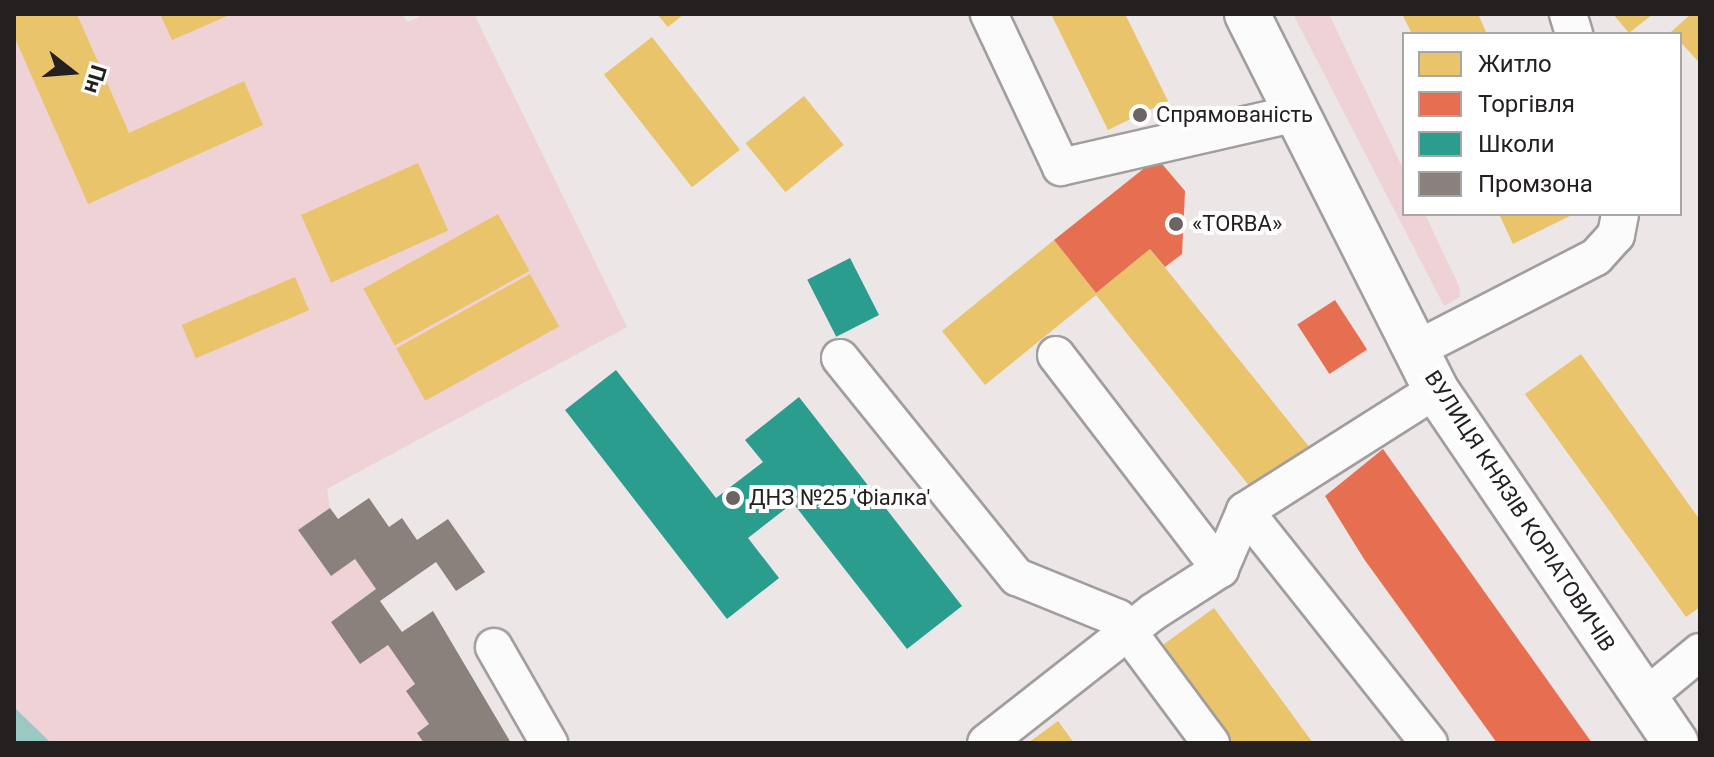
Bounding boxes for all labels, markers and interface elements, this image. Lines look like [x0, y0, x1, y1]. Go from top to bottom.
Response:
north arrow [32, 32, 112, 112]
legend [1402, 32, 1682, 216]
text: Житло [1478, 50, 1552, 78]
text: Пн [79, 62, 111, 96]
text: Торгівля [1478, 90, 1575, 118]
place label: Спрямованість [1156, 102, 1313, 128]
marker: Спрямованість [1131, 106, 1149, 124]
text: Школи [1478, 130, 1555, 158]
text: Промзона [1478, 170, 1593, 198]
place label: «TORBA» [1192, 211, 1282, 237]
marker: «TORBA» [1167, 215, 1185, 233]
street label: ВУЛИЦЯ КНЯЗІВ КОРІАТОВИЧІВ [1419, 366, 1621, 656]
place label: ДНЗ №25 'Фіалка' [749, 485, 930, 511]
marker: ДНЗ №25 'Фіалка' [724, 489, 742, 507]

